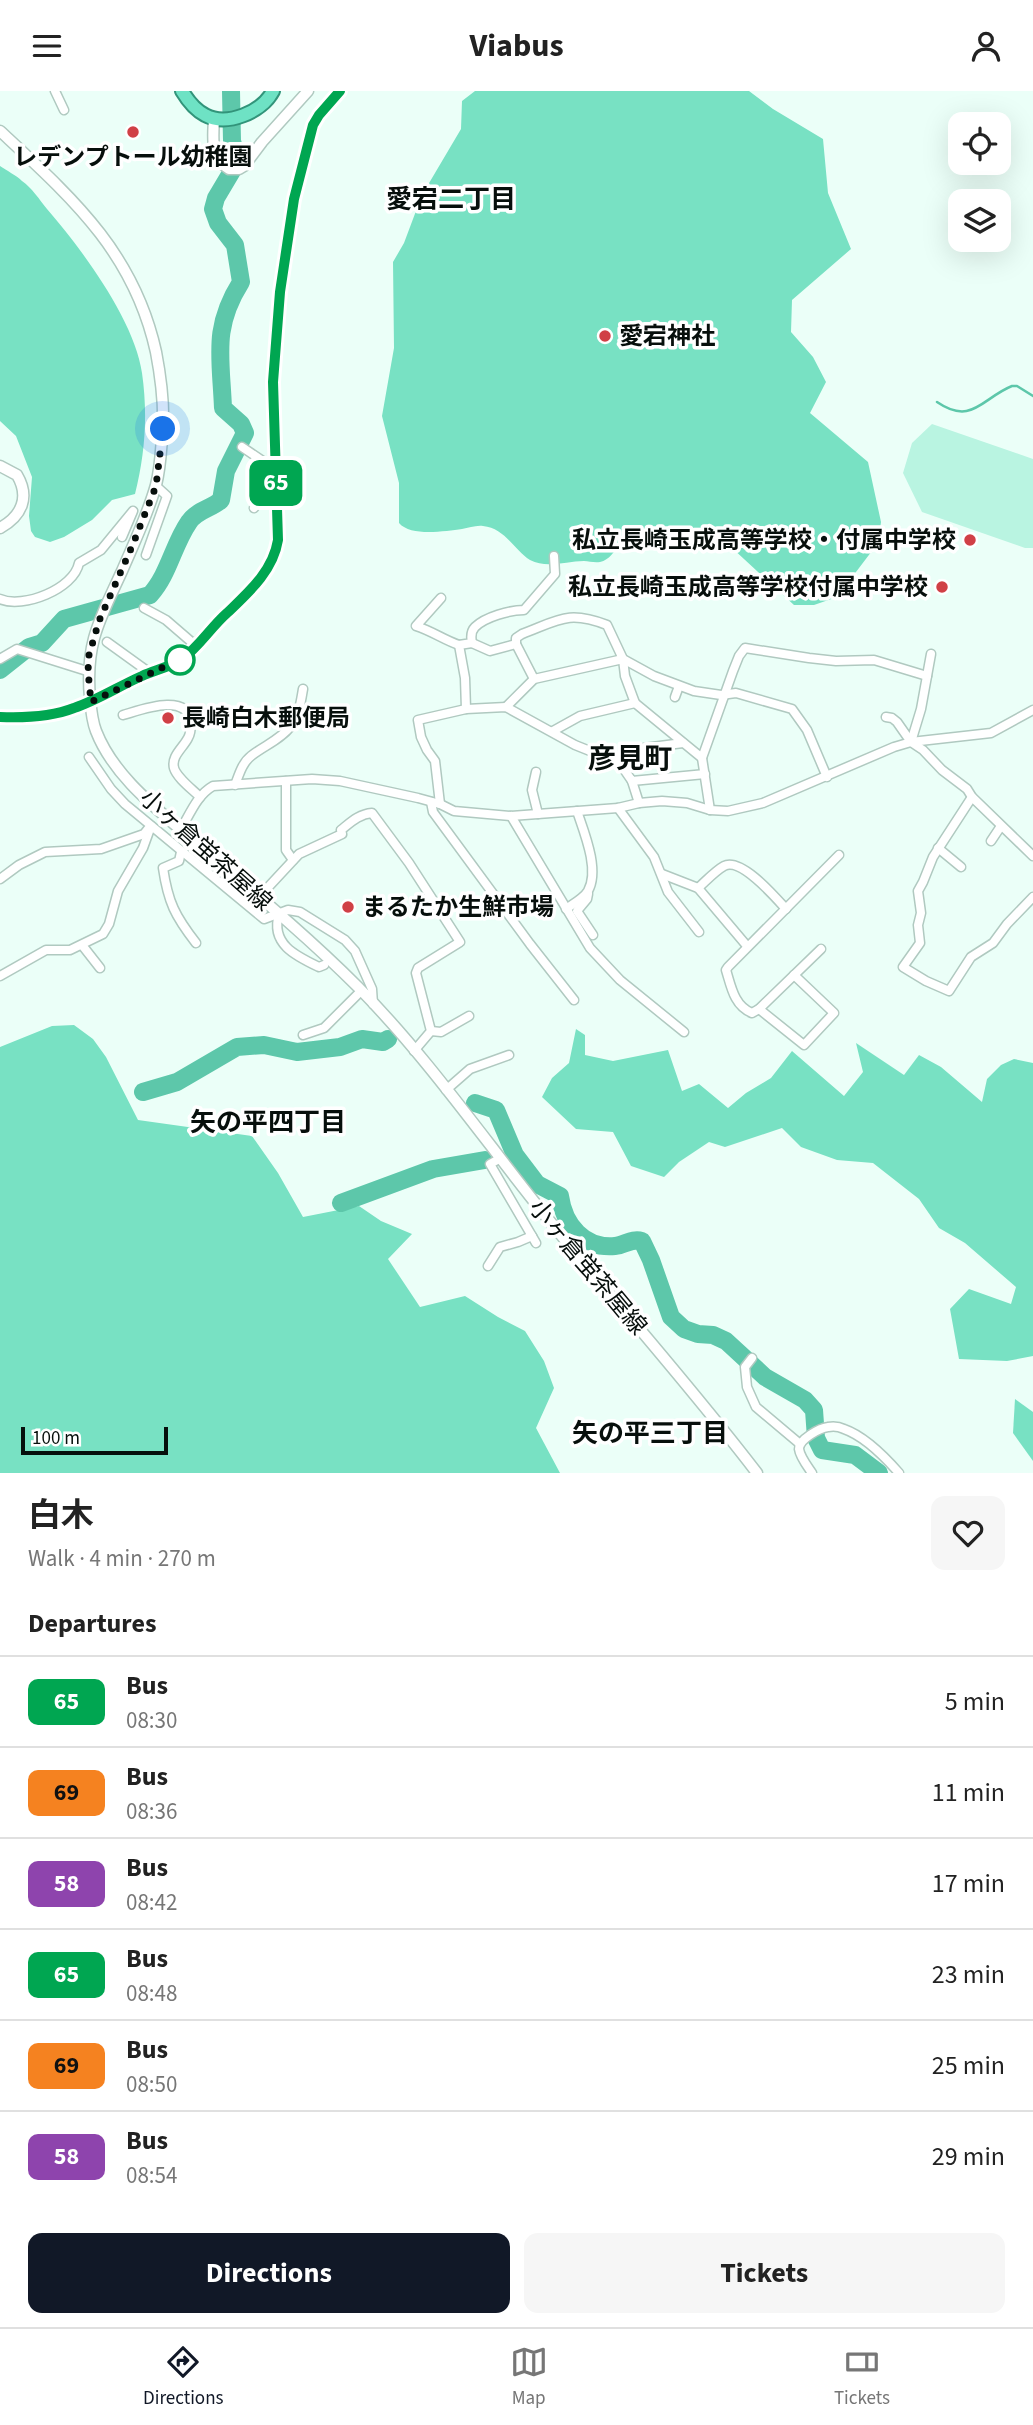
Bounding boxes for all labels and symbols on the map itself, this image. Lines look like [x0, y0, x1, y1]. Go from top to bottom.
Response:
marker: レデンプトール幼稚園 [125, 124, 141, 140]
place label: レデンプトール幼稚園 [13, 140, 253, 175]
district label: 愛宕二丁目 [386, 181, 516, 218]
place label: 愛宕神社 [619, 319, 715, 354]
marker: 愛宕神社 [597, 328, 613, 344]
your location [145, 411, 180, 446]
line badge: 65 [244, 460, 308, 506]
place label: 私立長崎玉成高等学校・付属中学校 [572, 523, 956, 558]
marker: 私立長崎玉成高等学校・付属中学校 [962, 532, 978, 548]
place label: 私立長崎玉成高等学校付属中学校 [568, 570, 928, 605]
marker: 私立長崎玉成高等学校付属中学校 [934, 579, 950, 595]
unlabelled marker [165, 645, 195, 675]
place label: 長崎白木郵便局 [182, 701, 350, 736]
marker: 長崎白木郵便局 [160, 710, 176, 726]
district label: 彦見町 [588, 739, 672, 779]
street label: 小ヶ倉蛍茶屋線 [132, 781, 280, 920]
place label: まるたか生鮮市場 [362, 890, 554, 925]
marker: まるたか生鮮市場 [340, 899, 356, 915]
district label: 矢の平四丁目 [190, 1104, 346, 1141]
street label: 小ヶ倉蛍茶屋線 [520, 1192, 655, 1343]
district label: 矢の平三丁目 [572, 1415, 728, 1452]
scale bar [21, 1424, 168, 1456]

